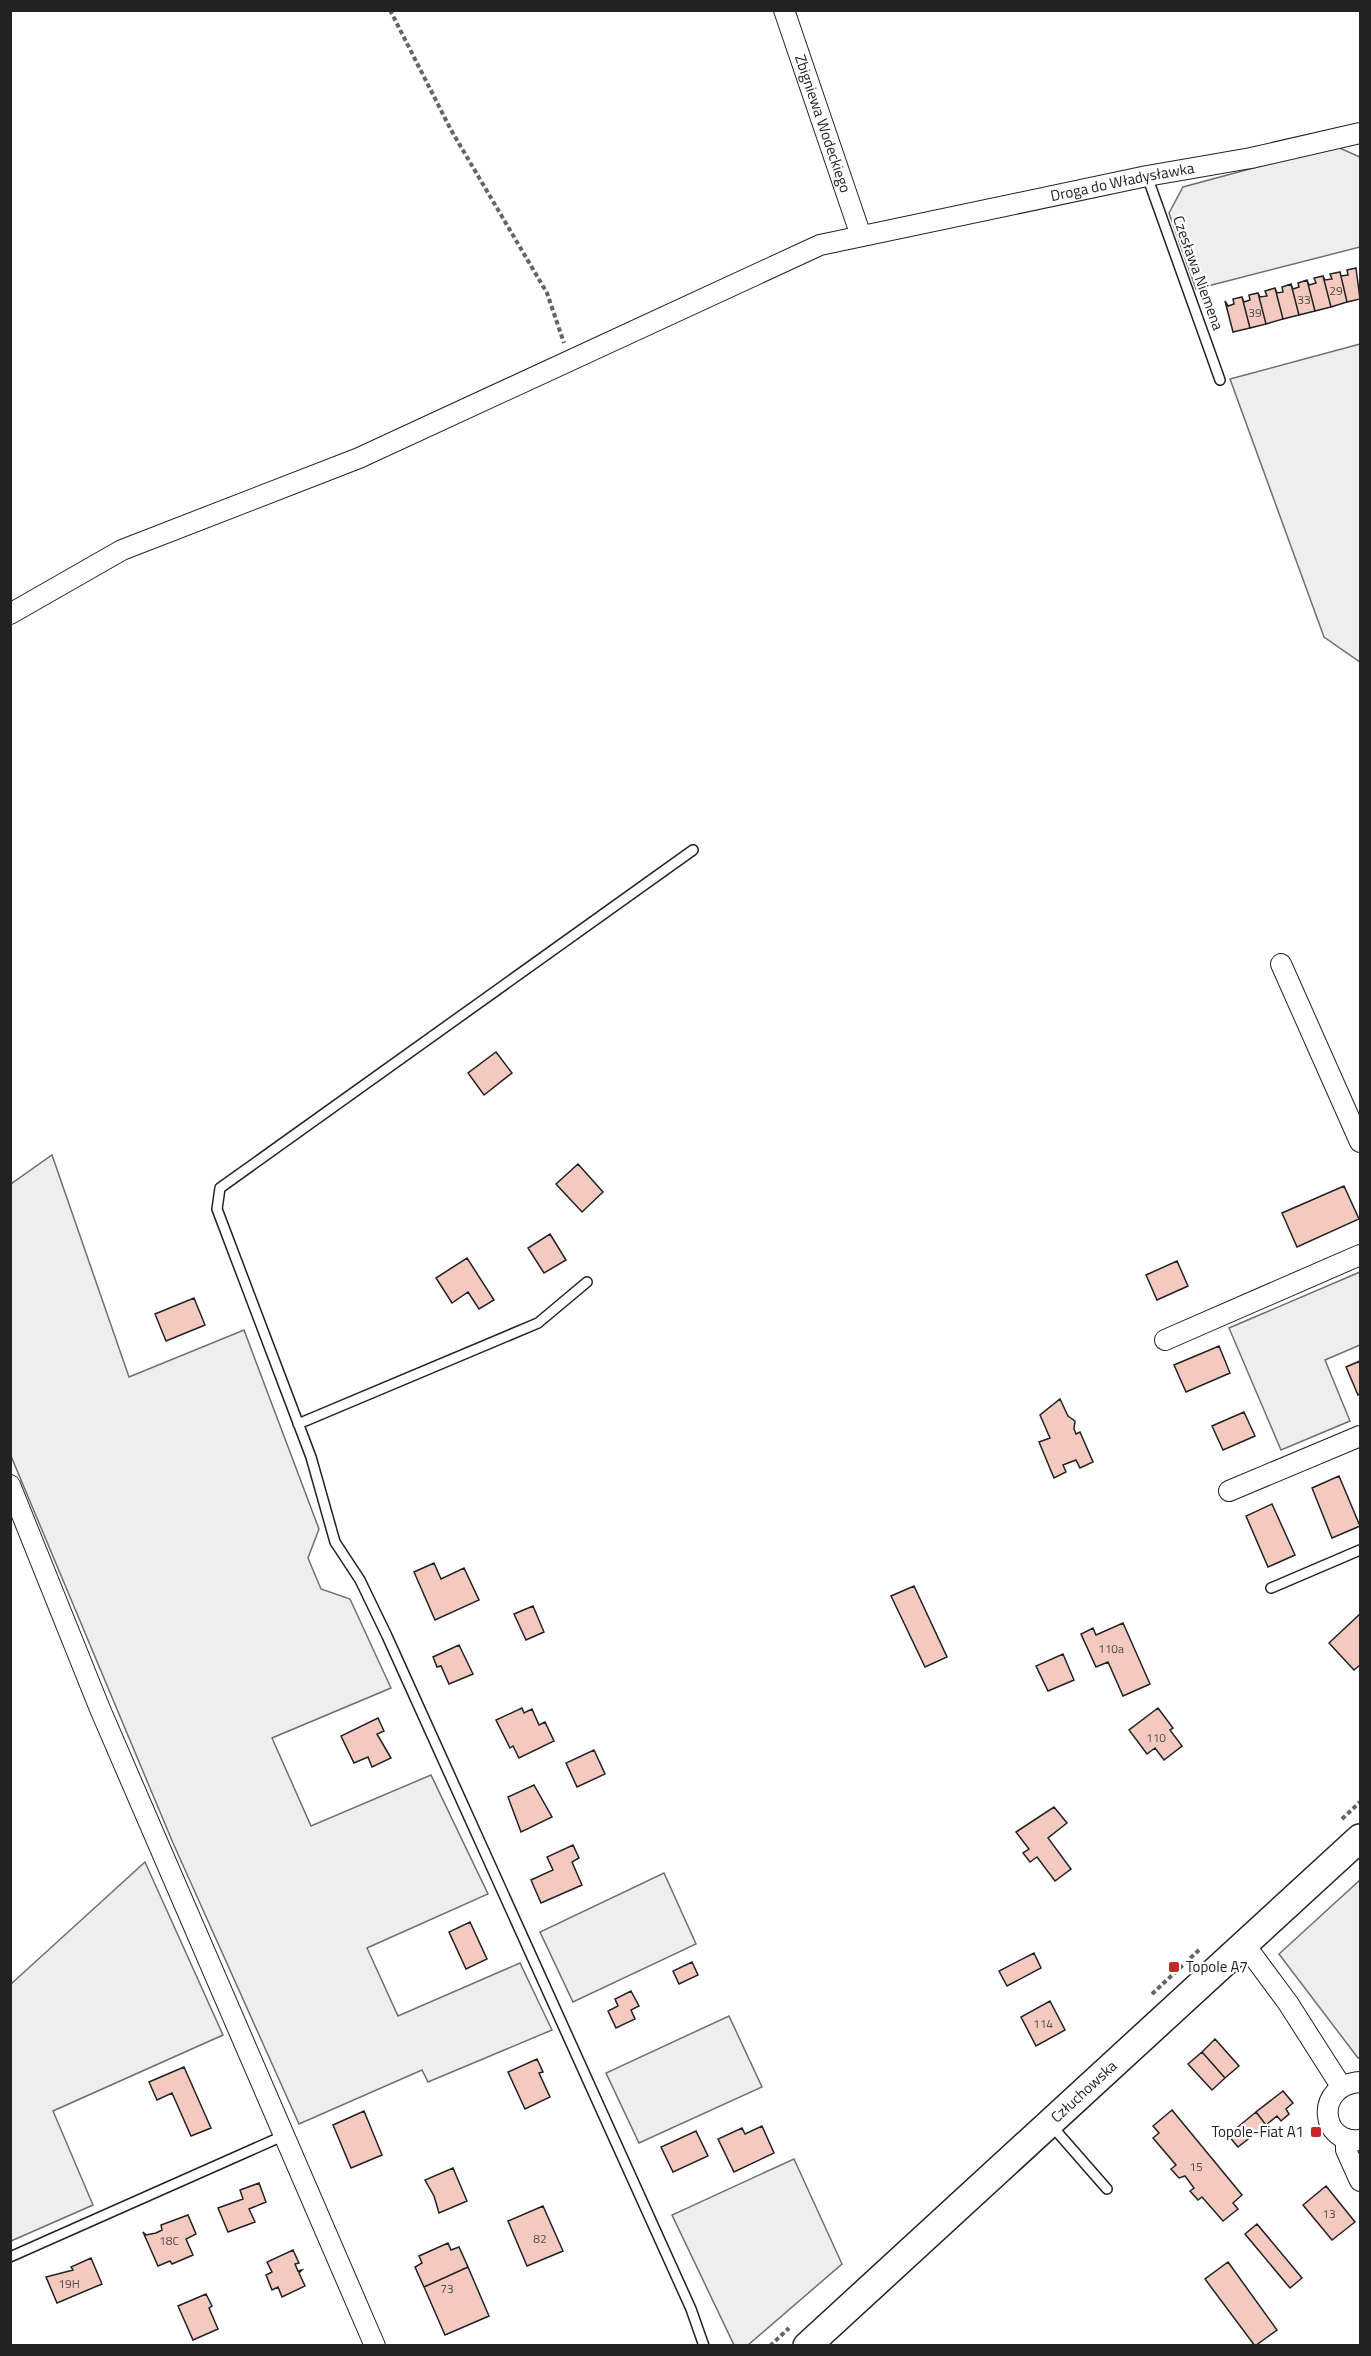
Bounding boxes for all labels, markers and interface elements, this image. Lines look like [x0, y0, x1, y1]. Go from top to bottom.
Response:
street label: Zbigniewa Wodeckiego [789, 51, 857, 196]
street label: Droga do Władysławka [1048, 156, 1196, 207]
street label: Czesława Niemena [1167, 212, 1230, 334]
house number: 29 [1329, 281, 1343, 300]
house number: 33 [1297, 290, 1311, 309]
house number: 39 [1248, 303, 1262, 322]
house number: 110a [1098, 1639, 1124, 1658]
house number: 110 [1146, 1728, 1166, 1747]
place label: Topole A7 [1186, 1955, 1248, 1978]
marker: Topole A7 [1167, 1960, 1181, 1974]
house number: 114 [1033, 2014, 1053, 2033]
street label: Człuchowska [1045, 2054, 1122, 2128]
place label: Topole-Fiat A1 [1212, 2120, 1304, 2143]
marker: Topole-Fiat A1 [1309, 2125, 1323, 2139]
house number: 15 [1189, 2157, 1203, 2176]
house number: 13 [1322, 2204, 1336, 2223]
house number: 82 [533, 2229, 547, 2248]
house number: 18C [159, 2231, 179, 2250]
house number: 19H [58, 2274, 80, 2293]
house number: 73 [440, 2279, 454, 2298]

